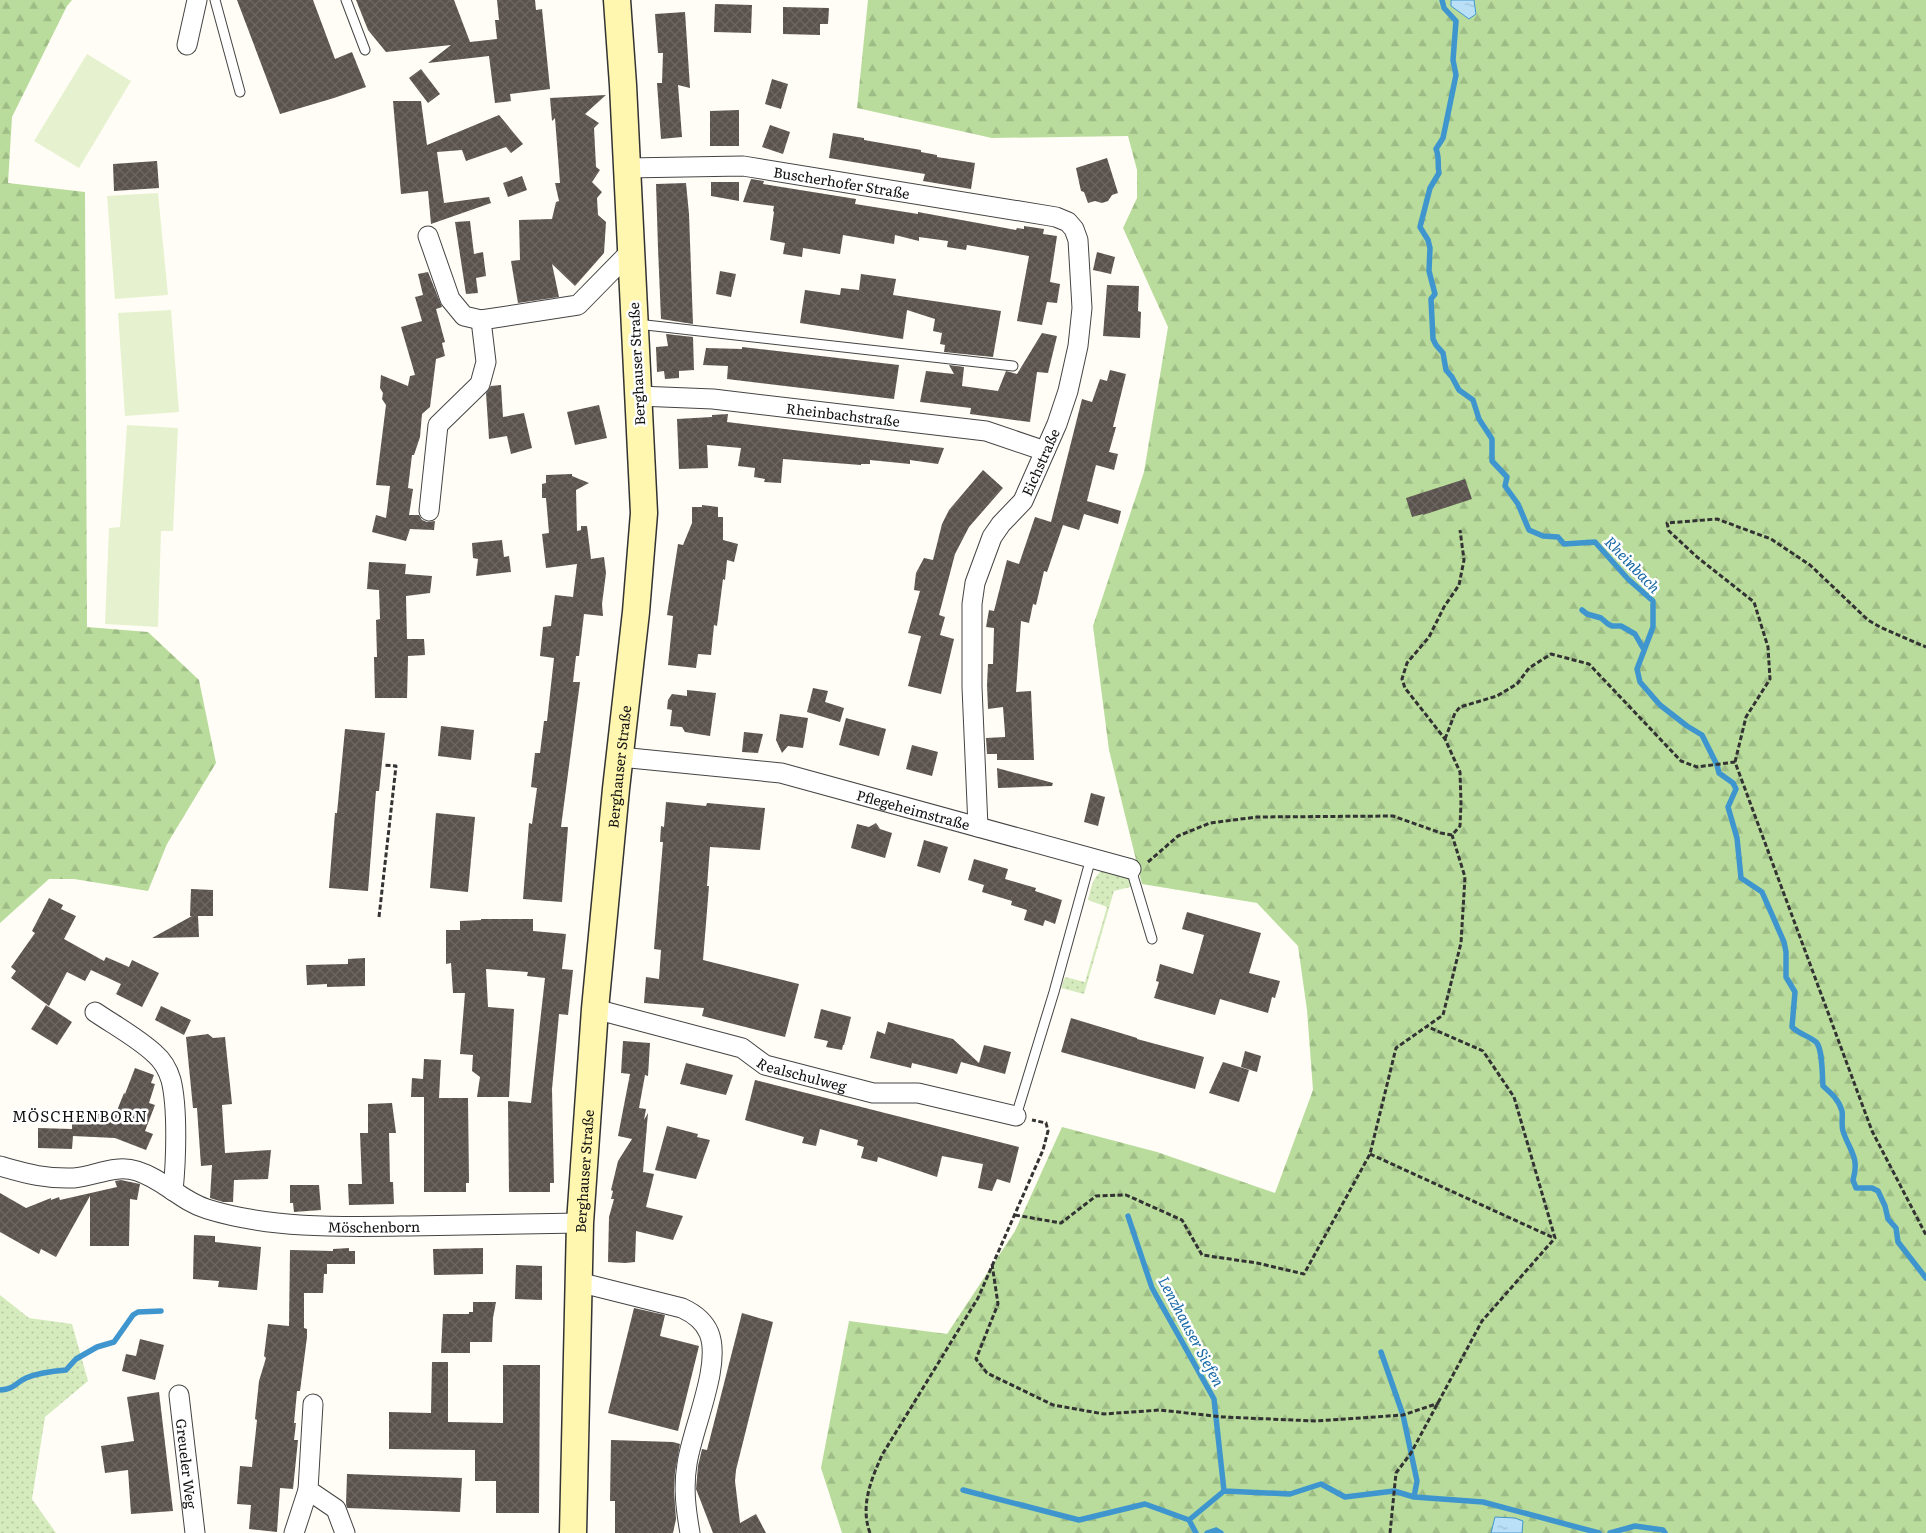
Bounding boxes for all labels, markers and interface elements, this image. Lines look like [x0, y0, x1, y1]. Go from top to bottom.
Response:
street label: Buscherhofer Straße [772, 161, 911, 203]
street label: Berghauser Straße [623, 302, 649, 426]
street label: Rheinbachstraße [785, 398, 901, 431]
street label: Eichstraße [1016, 425, 1064, 499]
water label: Rheinbach [1600, 530, 1666, 598]
street label: Berghauser Straße [602, 704, 635, 829]
street label: Pflegeheimstraße [854, 784, 972, 834]
street label: Realschulweg [753, 1052, 849, 1096]
district label: MÖSCHENBORN [12, 1104, 148, 1127]
street label: Berghauser Straße [570, 1109, 598, 1233]
street label: Möschenborn [327, 1216, 420, 1237]
water label: Lenzhauser Siefen [1153, 1272, 1231, 1390]
street label: Greueler Weg [172, 1417, 202, 1510]

